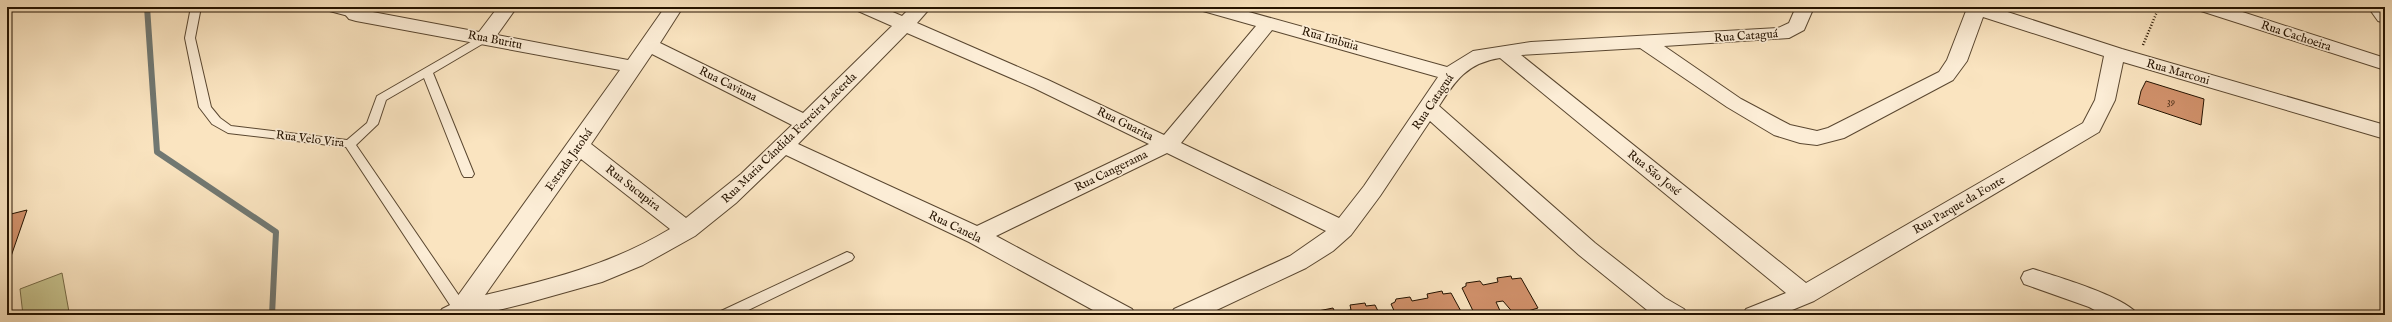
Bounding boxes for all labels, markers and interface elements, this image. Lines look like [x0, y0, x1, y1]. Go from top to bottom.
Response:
street label: Rua Cachoeira [2259, 18, 2334, 55]
street label: Rua Imbuia [1300, 24, 1361, 54]
street label: Rua Cataguá [1714, 26, 1779, 46]
street label: Rua Buritu [466, 27, 524, 53]
street label: Rua Marconi [2145, 56, 2211, 88]
street label: Rua Caviuna [696, 63, 760, 105]
street label: Rua Maria Cândida Ferreira Lacerda [718, 69, 860, 207]
street label: Rua Cataguá [1409, 71, 1458, 133]
house number: 39 [2167, 96, 2175, 109]
street label: Rua Guarita [1094, 104, 1156, 144]
street label: Estrada Jatobá [542, 125, 597, 195]
street label: Rua Velo Vira [275, 127, 346, 151]
street label: Rua Cangerama [1072, 147, 1151, 195]
street label: Rua São José [1624, 147, 1684, 200]
street label: Rua Sucupira [602, 162, 664, 216]
street label: Rua Parque da Fonte [1910, 172, 2009, 238]
street label: Rua Canela [926, 208, 985, 247]

